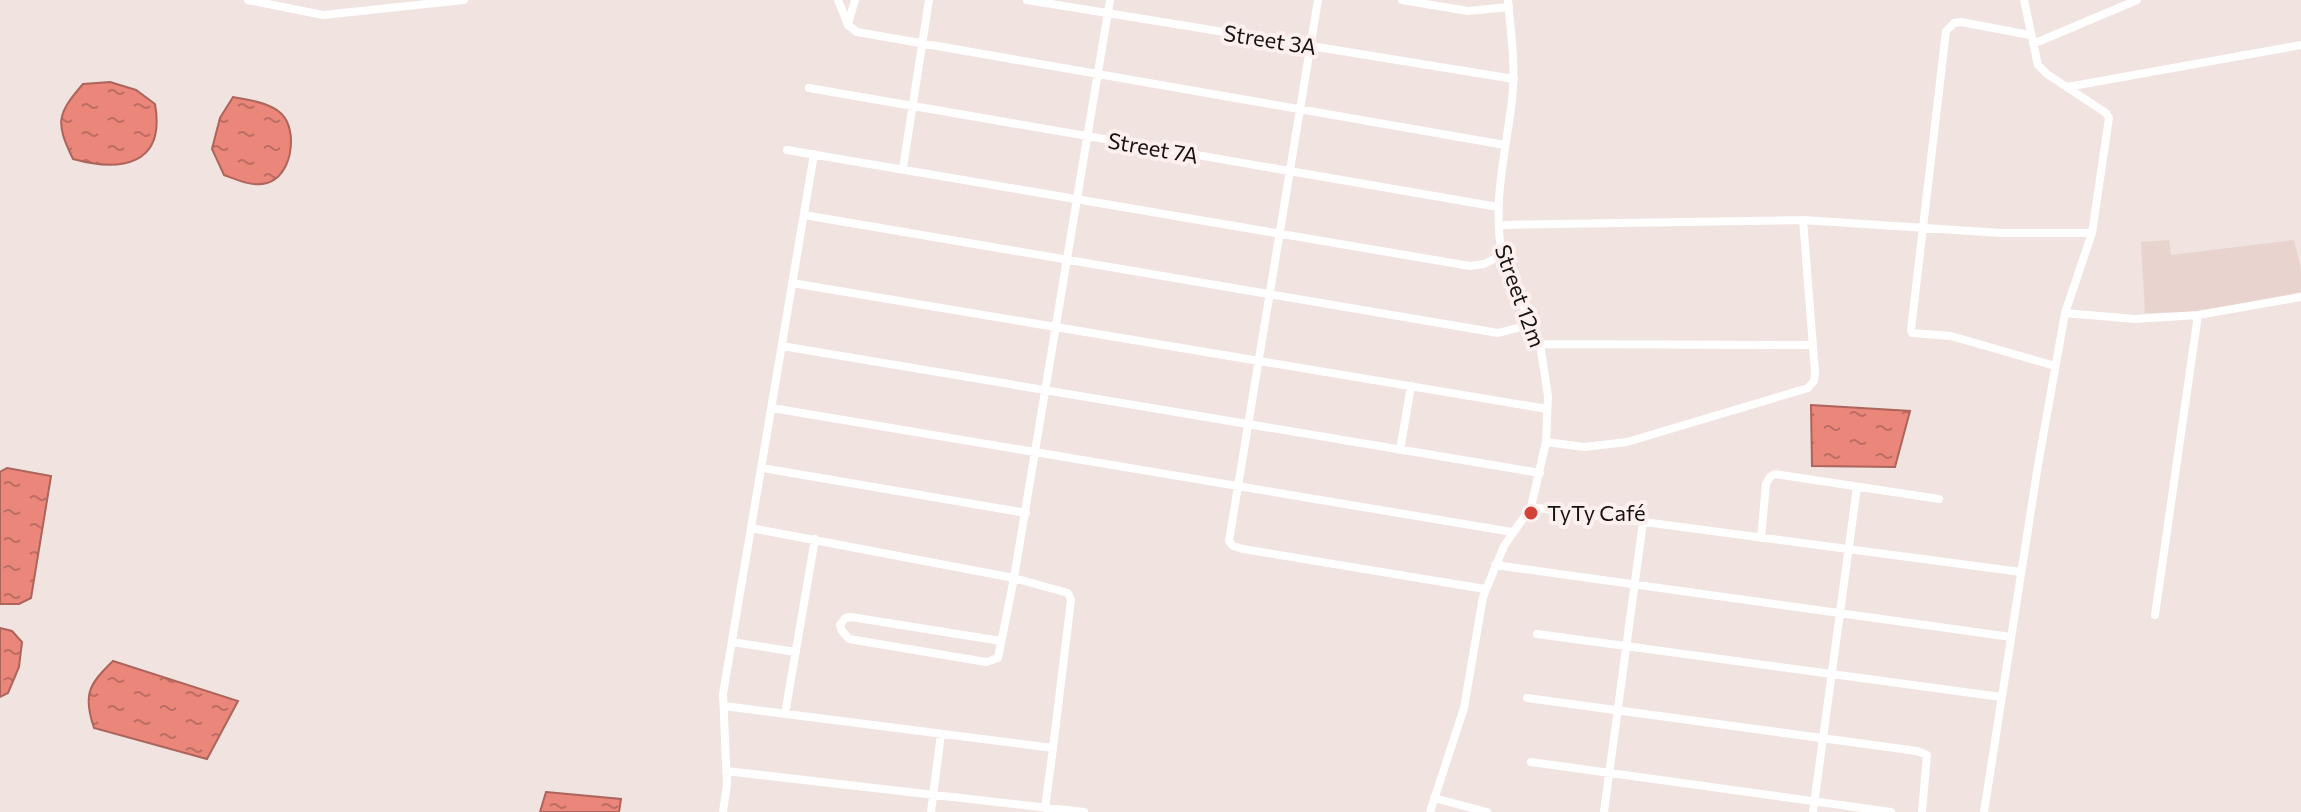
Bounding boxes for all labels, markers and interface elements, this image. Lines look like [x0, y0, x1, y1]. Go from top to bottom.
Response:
street label: Street 3A [1222, 19, 1318, 60]
street label: Street 7A [1106, 126, 1200, 169]
street label: Street 12m [1489, 241, 1551, 351]
place label: TyTy Café [1547, 499, 1646, 526]
marker: TyTy Café [1522, 504, 1540, 522]

